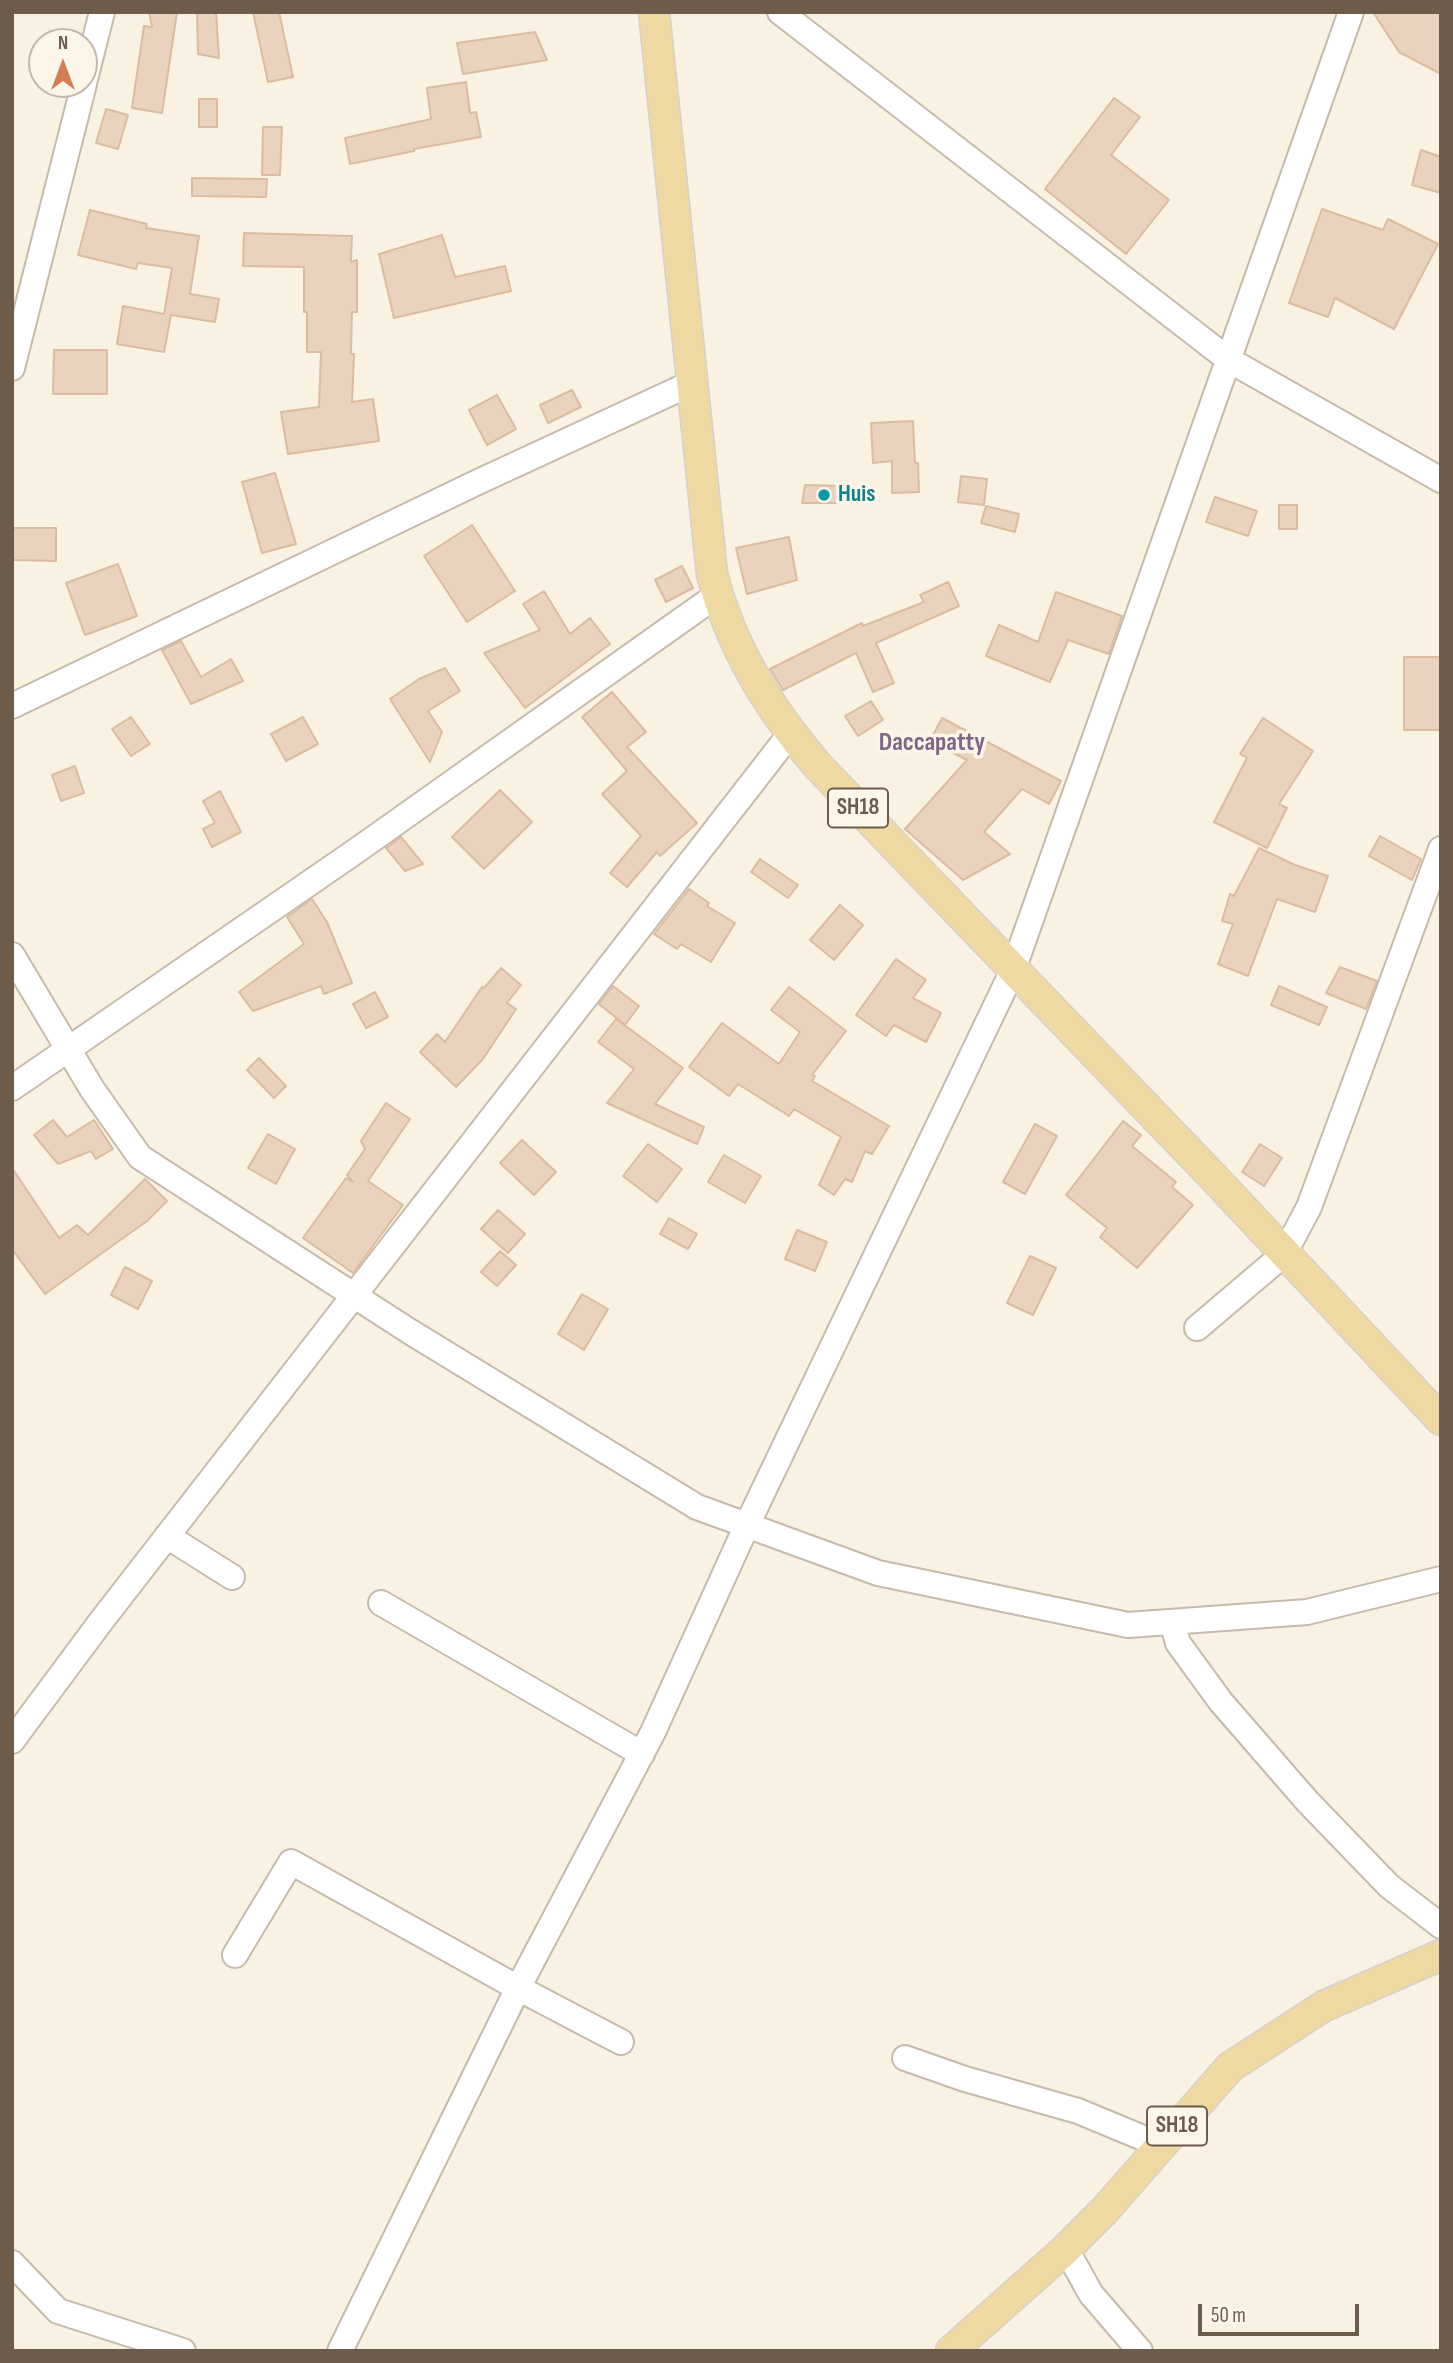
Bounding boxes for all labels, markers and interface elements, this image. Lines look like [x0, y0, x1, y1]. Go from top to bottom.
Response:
north arrow [28, 28, 98, 98]
text: N [58, 32, 68, 55]
place label: Huis [838, 481, 875, 509]
marker: Huis [816, 487, 832, 503]
district label: Daccapatty [879, 727, 985, 759]
road number: SH18 [828, 788, 888, 828]
road number: SH18 [1147, 2106, 1207, 2146]
scale bar [1201, 2290, 1362, 2334]
text: 50 m [1211, 2303, 1246, 2328]

